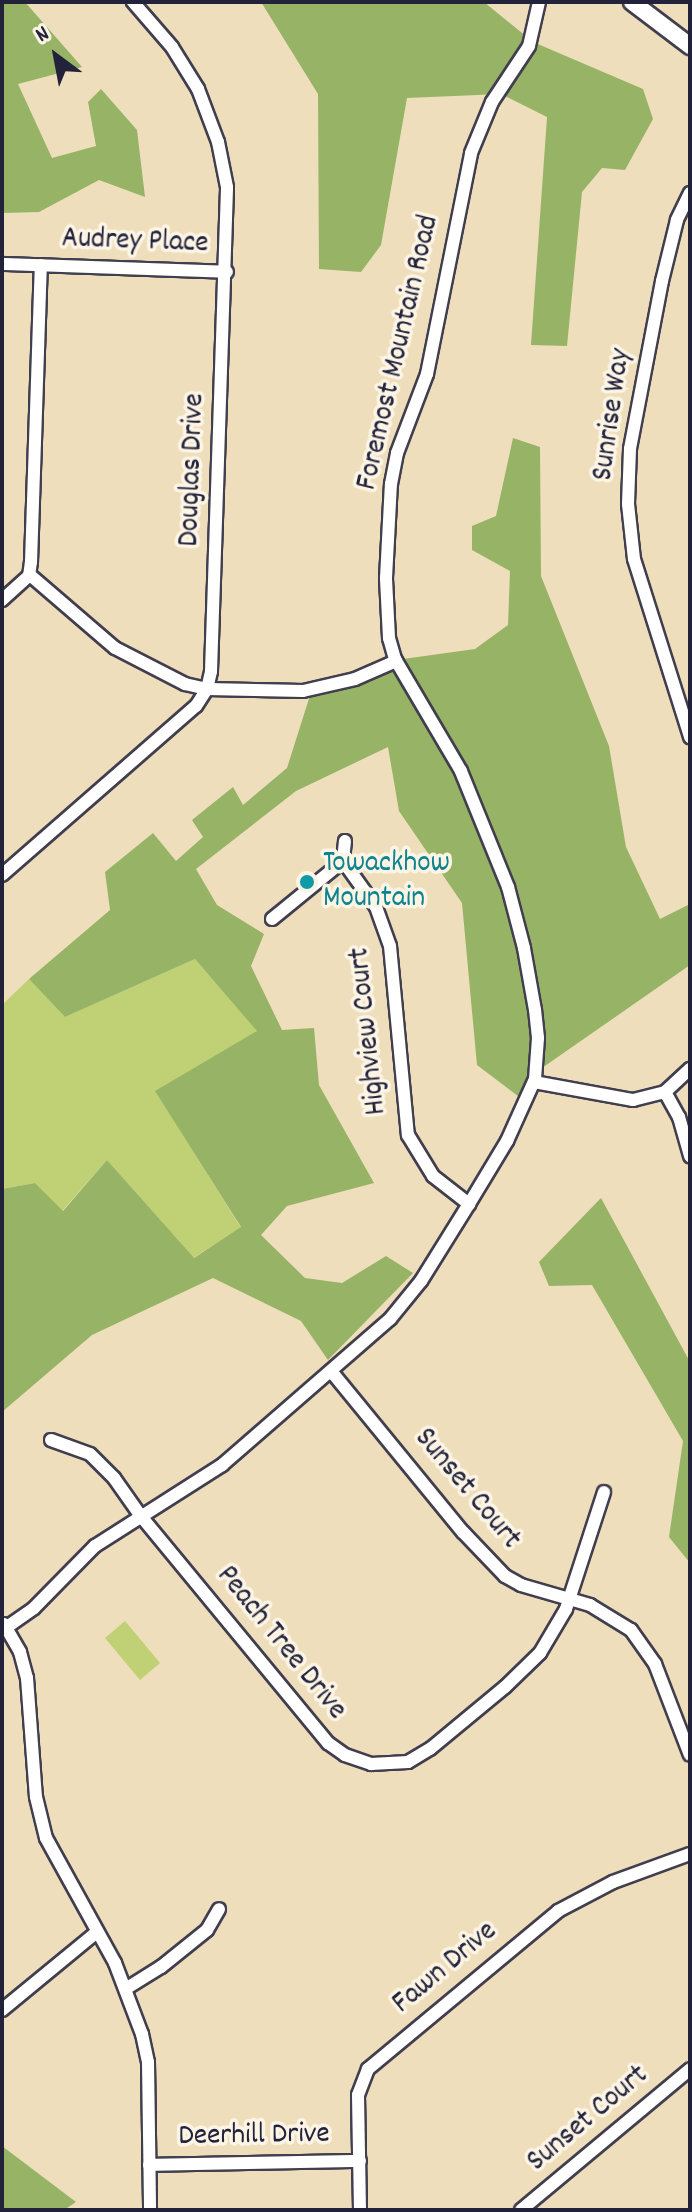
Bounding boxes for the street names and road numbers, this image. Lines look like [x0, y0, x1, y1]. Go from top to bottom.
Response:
street label: Foremost Mountain Road [351, 212, 449, 494]
street label: Audrey Place [61, 222, 209, 264]
street label: Sunrise Way [587, 347, 641, 483]
street label: Douglas Drive [173, 393, 215, 547]
street label: Highview Court [343, 945, 397, 1117]
street label: Sunset Court [405, 1422, 527, 1558]
street label: Peach Tree Drive [207, 1560, 353, 1728]
street label: Fawn Drive [386, 1915, 506, 2023]
street label: Sunset Court [521, 2059, 657, 2181]
street label: Deerhill Drive [178, 2118, 330, 2156]

